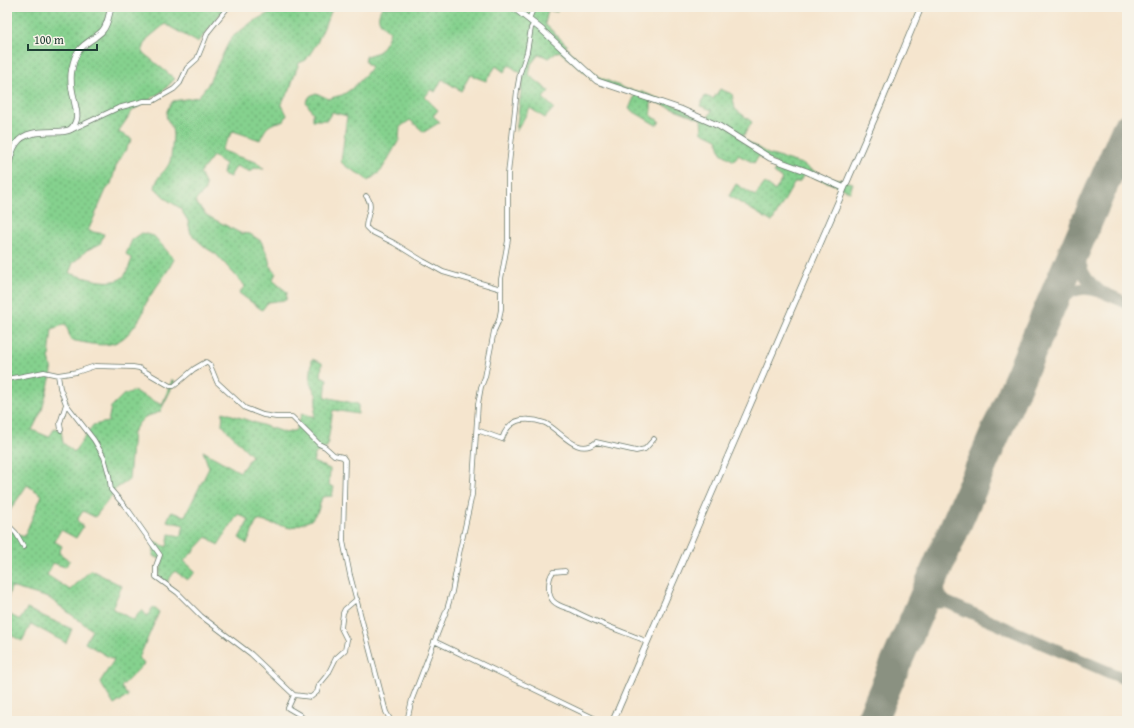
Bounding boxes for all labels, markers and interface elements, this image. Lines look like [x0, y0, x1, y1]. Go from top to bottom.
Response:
scale bar [28, 26, 97, 52]
text: 100 m [34, 31, 64, 48]

